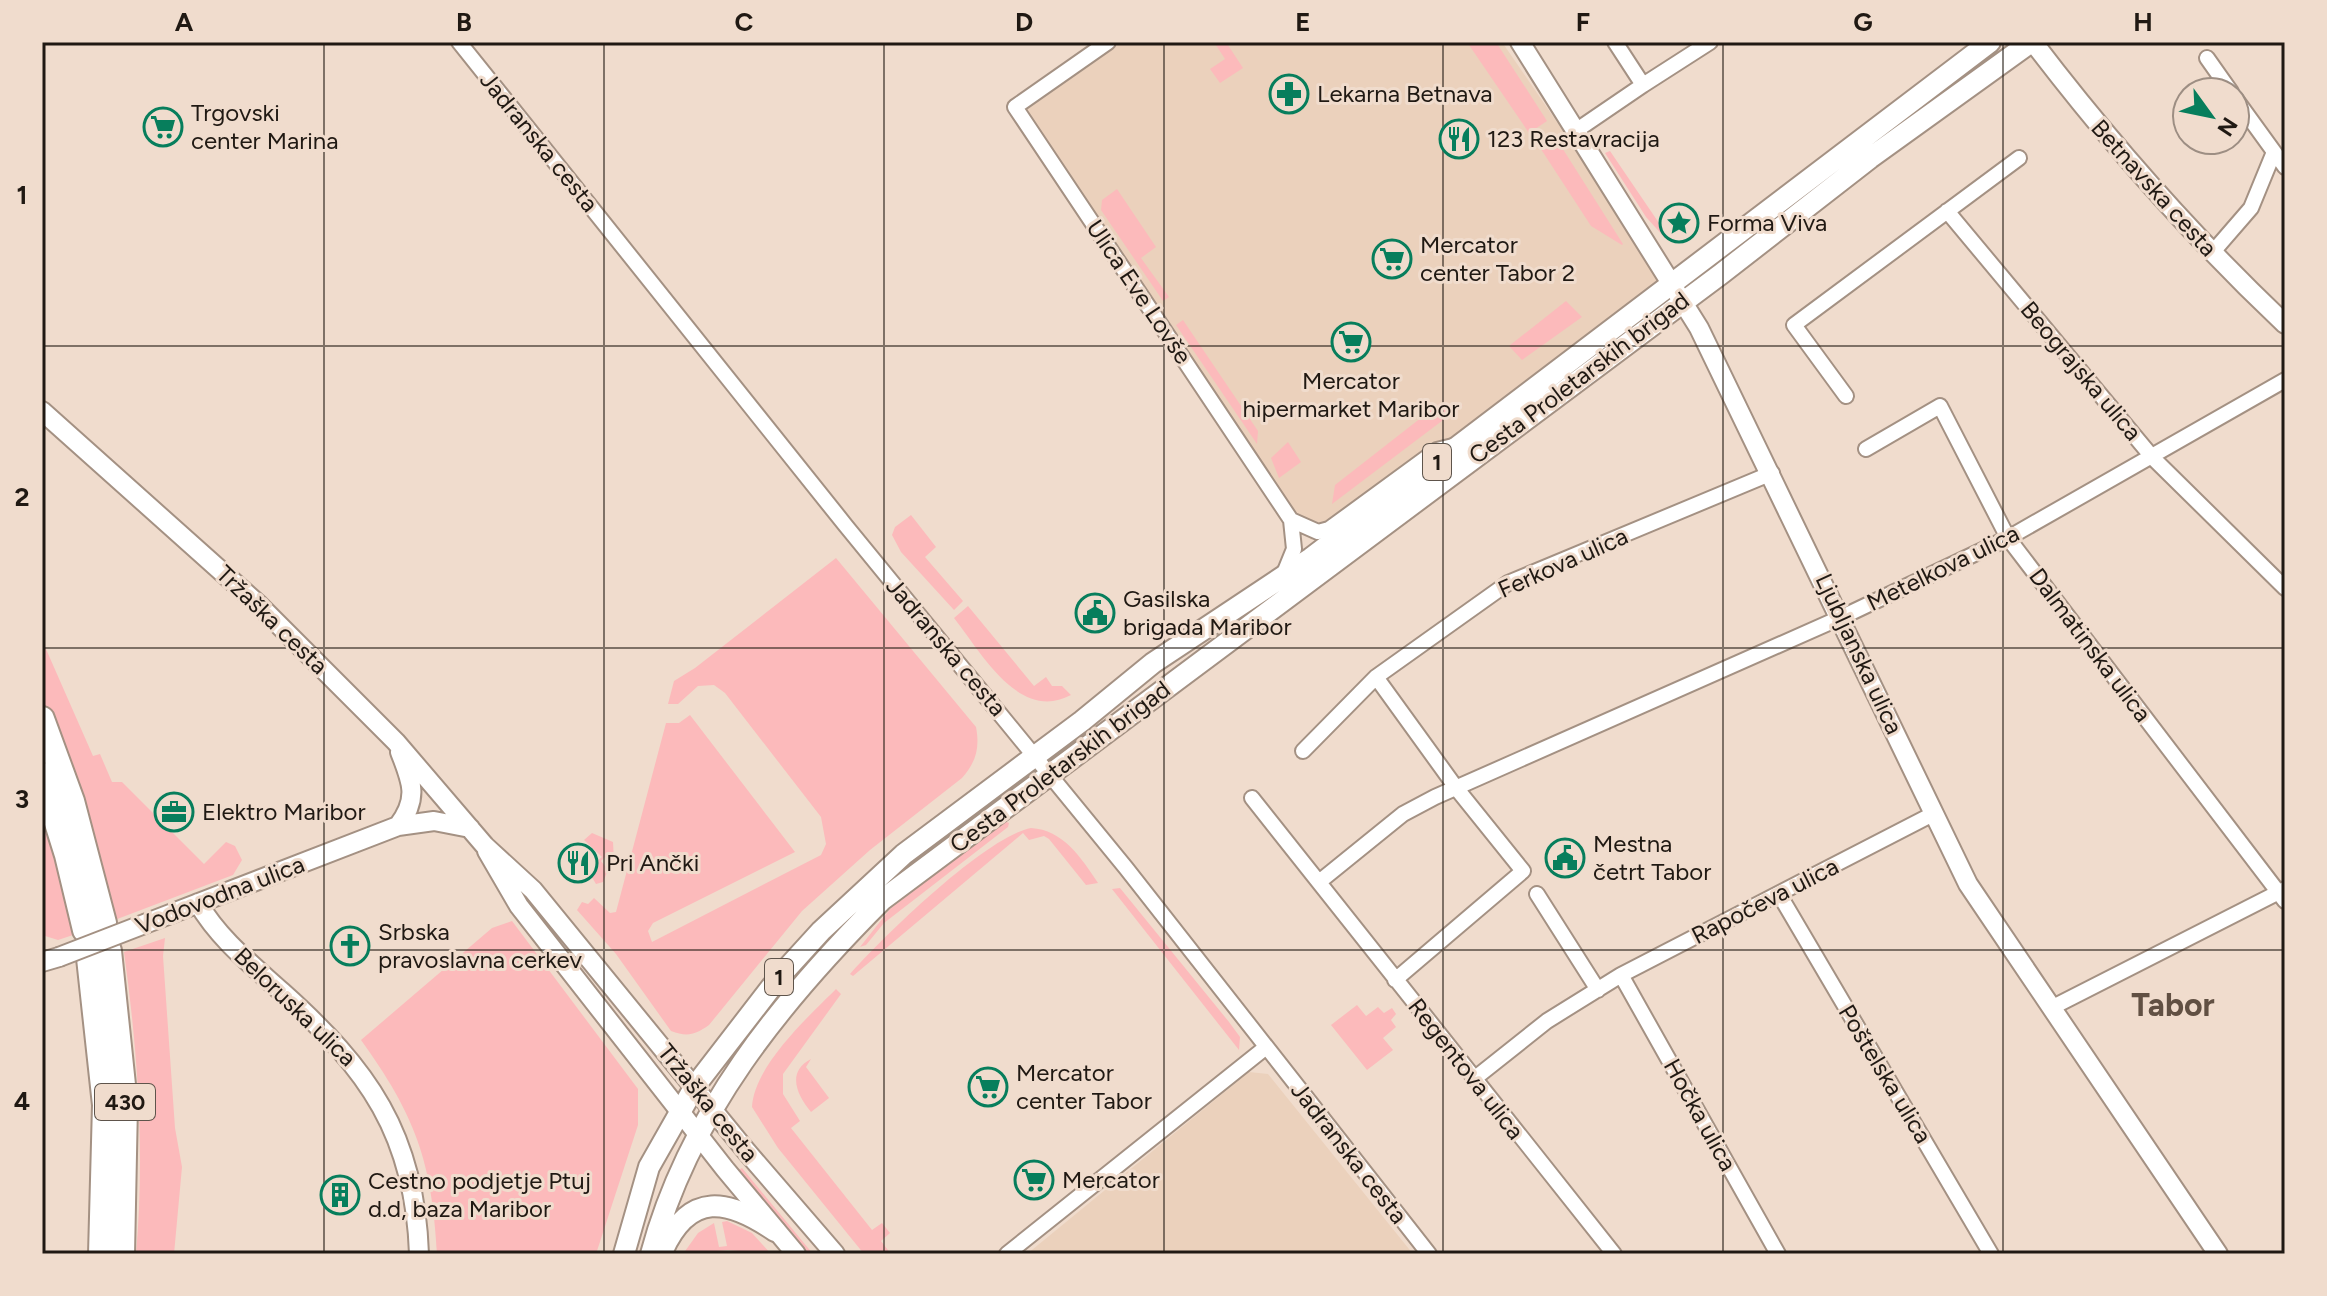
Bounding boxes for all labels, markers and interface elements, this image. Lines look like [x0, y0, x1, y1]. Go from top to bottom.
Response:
text: A [175, 6, 194, 38]
text: B [456, 6, 472, 38]
text: C [735, 6, 754, 38]
text: D [1015, 6, 1033, 38]
text: E [1295, 6, 1311, 38]
text: F [1576, 6, 1590, 38]
text: G [1853, 6, 1873, 38]
text: H [2133, 6, 2153, 38]
street label: Jadranska cesta [474, 66, 605, 218]
pharmacy icon: Lekarna Betnava [1268, 73, 1310, 115]
north arrow [2171, 76, 2251, 156]
place label: Lekarna Betnava [1317, 79, 1493, 108]
place label: Trgovski center Marina [191, 98, 339, 155]
supermarket icon: Trgovski center Marina [142, 106, 184, 148]
text: N [2211, 112, 2243, 141]
street label: Betnavska cesta [2085, 113, 2223, 262]
restaurant icon: 123 Restavracija [1438, 118, 1480, 160]
place label: 123 Restavracija [1487, 124, 1660, 153]
text: 1 [17, 179, 27, 211]
place icon: Forma Viva [1658, 202, 1700, 244]
place label: Forma Viva [1707, 208, 1827, 237]
street label: Ulica Eve Lovše [1081, 214, 1198, 369]
place label: Mercator center Tabor 2 [1420, 230, 1575, 287]
supermarket icon: Mercator center Tabor 2 [1371, 238, 1413, 280]
street label: Cesta Proletarskih brigad [1463, 285, 1695, 470]
street label: Beograjska ulica [2015, 295, 2148, 446]
supermarket icon: Mercator hipermarket Maribor [1330, 321, 1372, 363]
place label: Mercator hipermarket Maribor [1243, 366, 1459, 423]
road number: 1 [1423, 444, 1451, 480]
text: 2 [14, 481, 30, 513]
street label: Metelkova ulica [1862, 518, 2024, 617]
street label: Ferkova ulica [1493, 521, 1632, 604]
street label: Tržaška cesta [211, 559, 334, 680]
street label: Dalmatinska ulica [2023, 562, 2158, 727]
street label: Ljubljanska ulica [1810, 569, 1909, 739]
street label: Jadranska cesta [880, 572, 1013, 722]
place label: Gasilska brigada Maribor [1123, 584, 1292, 641]
public building icon: Gasilska brigada Maribor [1074, 592, 1116, 634]
street label: Cesta Proletarskih brigad [944, 674, 1176, 859]
text: 3 [15, 783, 29, 815]
office icon: Elektro Maribor [153, 791, 195, 833]
place label: Elektro Maribor [202, 797, 366, 826]
place label: Mestna četrt Tabor [1593, 829, 1711, 886]
public building icon: Mestna četrt Tabor [1544, 837, 1586, 879]
restaurant icon: Pri Ančki [557, 842, 599, 884]
place label: Pri Ančki [606, 848, 699, 877]
street label: Vodovodna ulica [131, 849, 308, 940]
street label: Rapočeva ulica [1686, 851, 1843, 950]
place label: Srbska pravoslavna cerkev [378, 917, 582, 974]
church icon: Srbska pravoslavna cerkev [329, 925, 371, 967]
street label: Beloruska ulica [228, 941, 362, 1072]
road number: 1 [765, 959, 793, 995]
district label: Tabor [2131, 986, 2215, 1024]
street label: Regentova ulica [1402, 992, 1531, 1145]
street label: Poštelska ulica [1833, 999, 1938, 1148]
street label: Tržaška cesta [652, 1038, 765, 1168]
street label: Hočka ulica [1658, 1054, 1743, 1176]
place label: Mercator center Tabor [1016, 1058, 1152, 1115]
supermarket icon: Mercator center Tabor [967, 1066, 1009, 1108]
street label: Jadranska cesta [1285, 1076, 1414, 1229]
road number: 430 [95, 1084, 155, 1120]
text: 4 [14, 1085, 30, 1117]
supermarket icon: Mercator [1013, 1159, 1055, 1201]
place label: Mercator [1062, 1165, 1160, 1194]
place label: Cestno podjetje Ptuj d.d, baza Maribor [368, 1166, 591, 1223]
building icon: Cestno podjetje Ptuj d.d, baza Maribor [319, 1174, 361, 1216]

